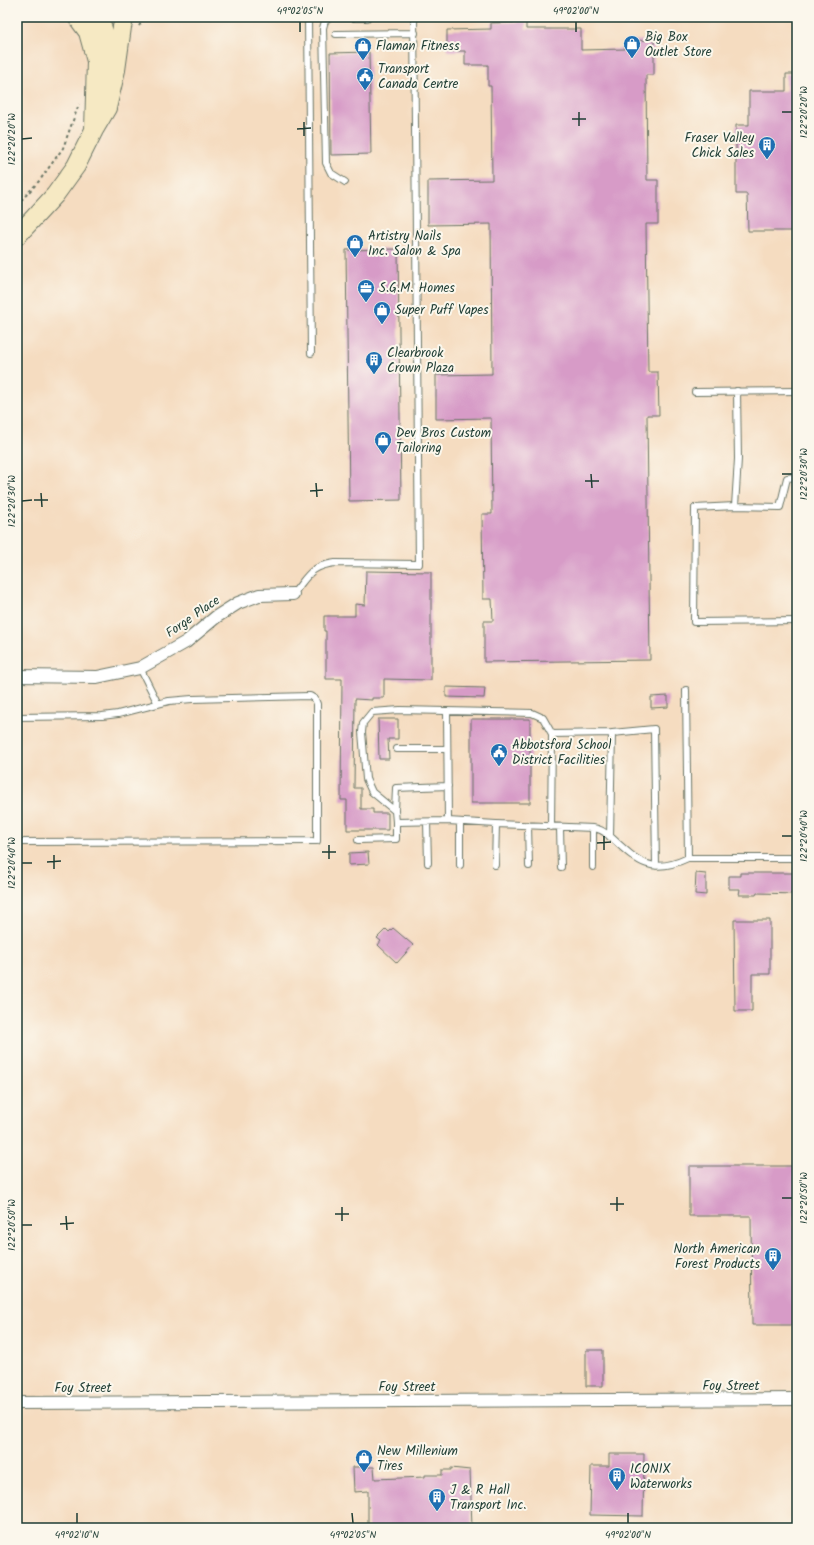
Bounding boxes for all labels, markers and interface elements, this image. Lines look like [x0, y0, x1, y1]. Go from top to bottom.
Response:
text: 49°02'05"N [277, 3, 323, 19]
text: 49°02'00"N [553, 3, 599, 19]
place label: Big Box Outlet Store [645, 27, 712, 63]
shop icon: Big Box Outlet Store [622, 34, 642, 59]
shop icon: Flaman Fitness [353, 36, 373, 61]
place label: Flaman Fitness [376, 36, 460, 57]
place label: Transport Canada Centre [378, 59, 459, 95]
public building icon: Transport Canada Centre [355, 66, 375, 91]
text: 122°20'20"W [796, 86, 812, 138]
text: 122°20'20"W [4, 113, 20, 165]
place label: Fraser Valley Chick Sales [685, 128, 755, 164]
building icon: Fraser Valley Chick Sales [757, 135, 777, 160]
place label: Artistry Nails Inc. Salon & Spa [368, 226, 461, 262]
shop icon: Artistry Nails Inc. Salon & Spa [345, 233, 365, 258]
office icon: S.G.M. Homes [356, 278, 376, 303]
place label: S.G.M. Homes [379, 278, 455, 299]
shop icon: Super Puff Vapes [372, 300, 392, 325]
place label: Super Puff Vapes [395, 300, 489, 321]
place label: Clearbrook Crown Plaza [387, 343, 454, 379]
building icon: Clearbrook Crown Plaza [364, 350, 384, 375]
place label: Dev Bros Custom Tailoring [396, 423, 491, 459]
shop icon: Dev Bros Custom Tailoring [373, 430, 393, 455]
text: 122°20'30"W [796, 448, 812, 500]
text: 122°20'30"W [4, 475, 20, 527]
street label: Forge Place [161, 590, 225, 643]
place label: Abbotsford School District Facilities [512, 735, 611, 771]
public building icon: Abbotsford School District Facilities [489, 742, 509, 767]
text: 122°20'40"W [796, 810, 812, 862]
text: 122°20'40"W [4, 837, 20, 889]
text: 122°20'50"W [796, 1172, 812, 1224]
text: 122°20'50"W [4, 1199, 20, 1251]
place label: North American Forest Products [673, 1239, 760, 1275]
building icon: North American Forest Products [763, 1246, 783, 1271]
street label: Foy Street [703, 1376, 760, 1397]
street label: Foy Street [379, 1377, 436, 1398]
street label: Foy Street [55, 1378, 112, 1399]
place label: New Millenium Tires [377, 1441, 458, 1477]
shop icon: New Millenium Tires [354, 1448, 374, 1473]
place label: ICONIX Waterworks [630, 1459, 692, 1495]
building icon: ICONIX Waterworks [607, 1466, 627, 1491]
place label: J & R Hall Transport Inc. [450, 1480, 526, 1516]
building icon: J & R Hall Transport Inc. [427, 1487, 447, 1512]
text: 49°02'10"N [55, 1527, 99, 1543]
text: 49°02'05"N [330, 1527, 376, 1543]
text: 49°02'00"N [605, 1527, 651, 1543]

